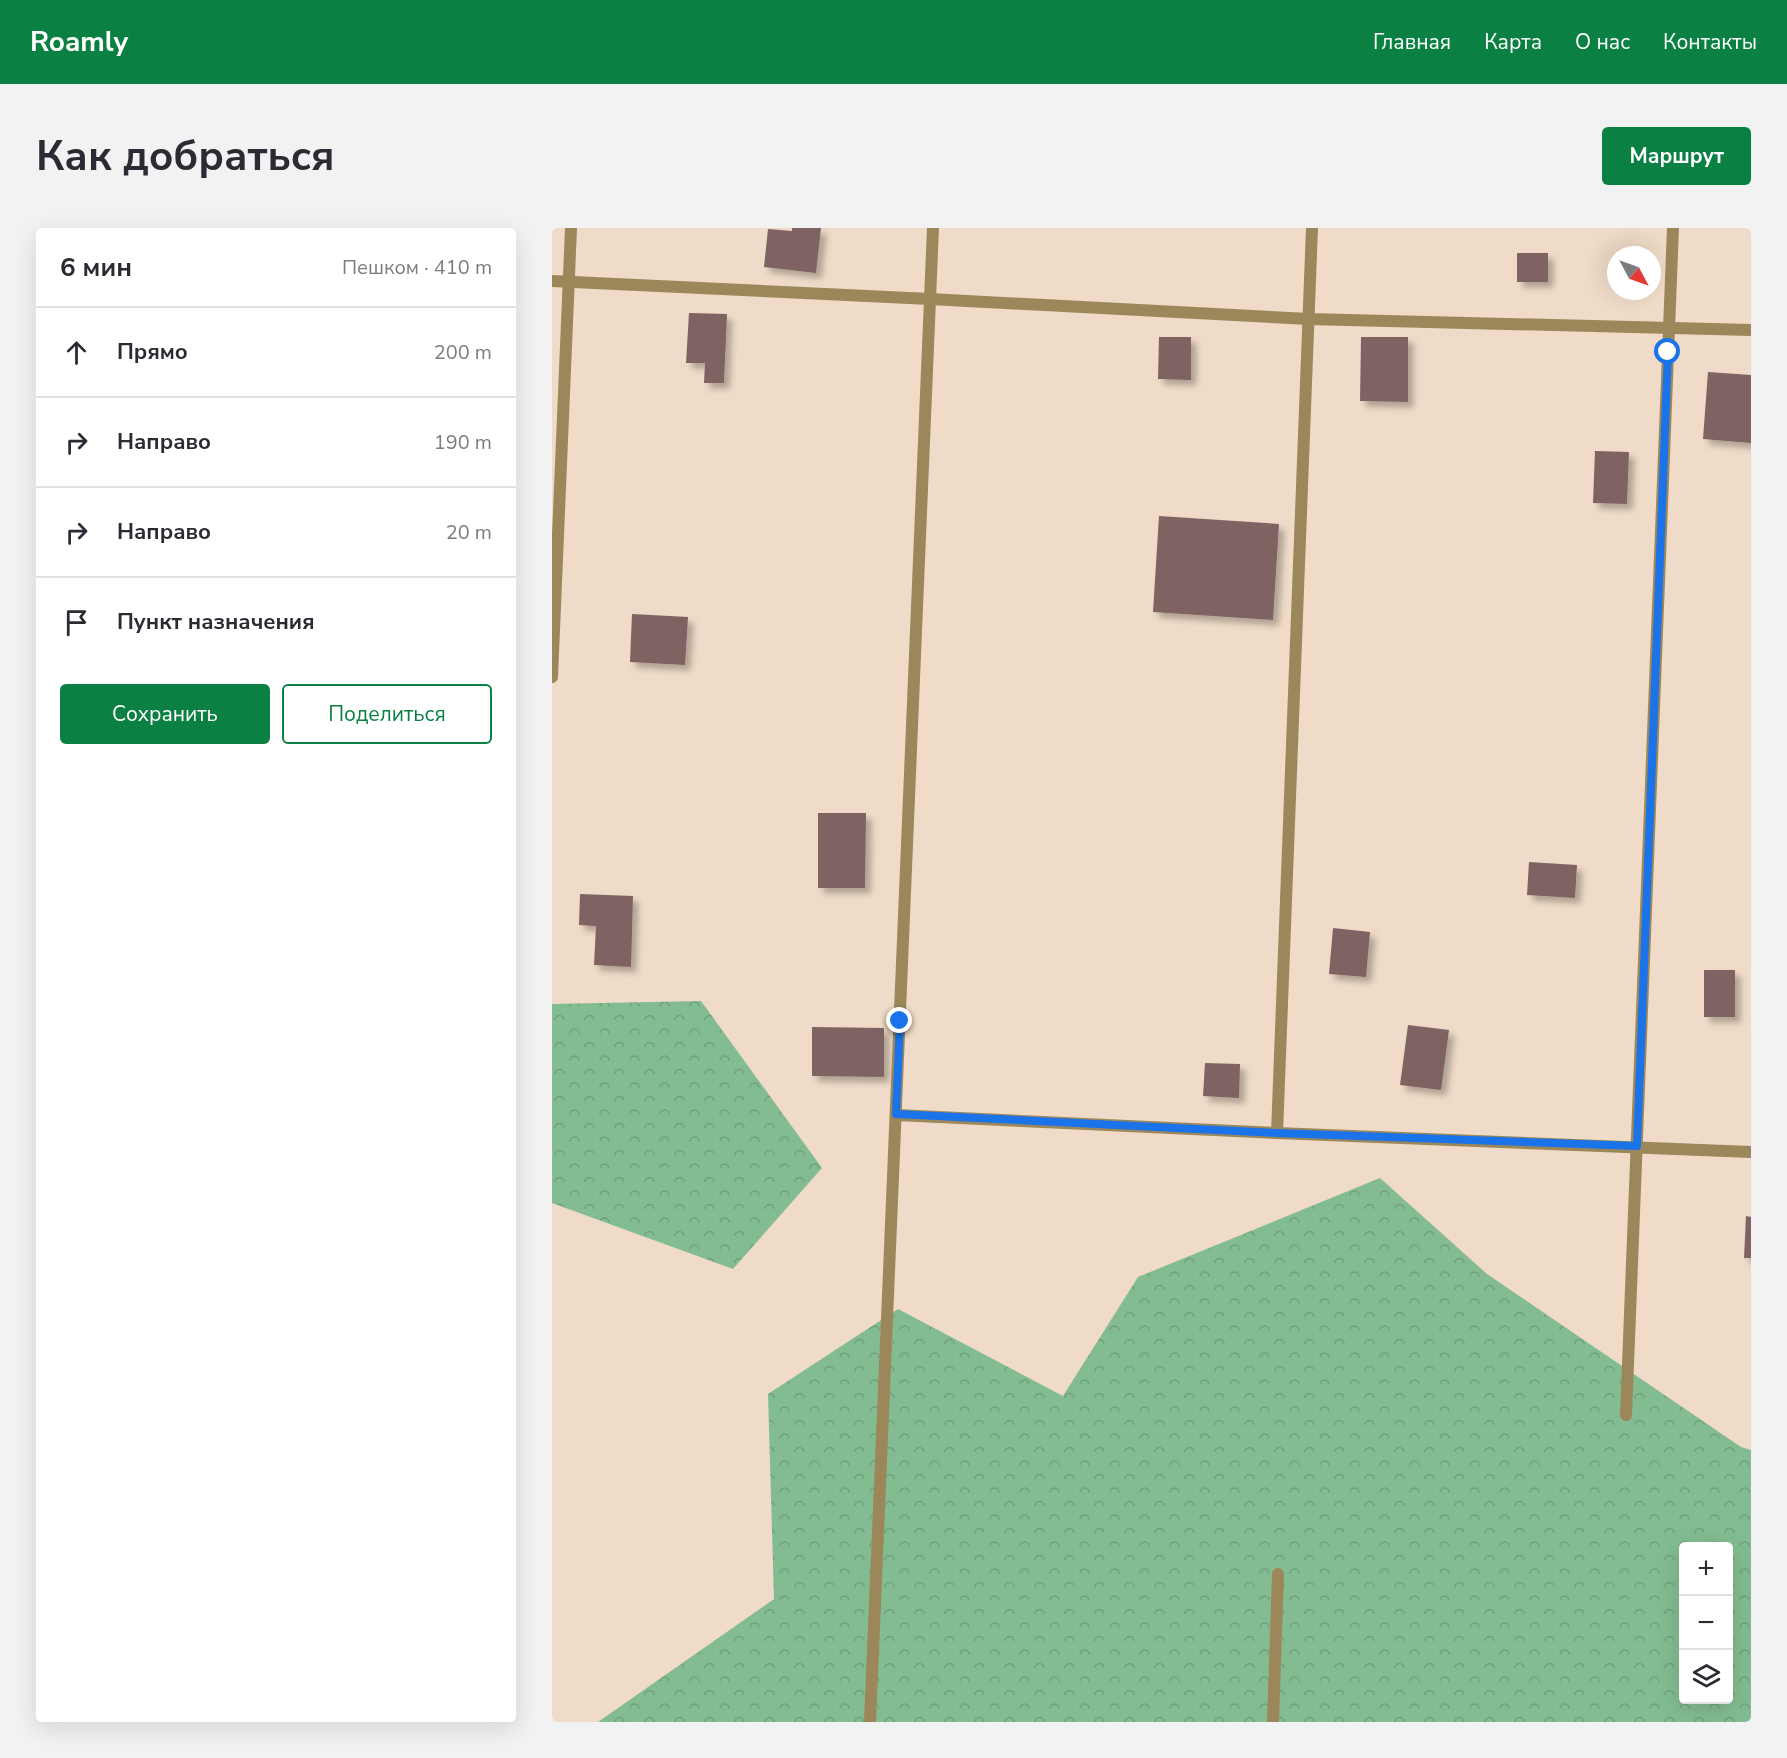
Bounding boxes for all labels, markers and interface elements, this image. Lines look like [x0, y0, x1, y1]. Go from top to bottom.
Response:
text: Roamly [30, 23, 128, 61]
text: Главная [1373, 28, 1451, 56]
text: Карта [1484, 28, 1542, 56]
text: О нас [1575, 28, 1630, 56]
text: Контакты [1663, 28, 1757, 56]
button: Маршрут [1602, 127, 1751, 185]
text: Как добраться [36, 128, 335, 185]
north arrow [1607, 246, 1661, 300]
text: 6 мин [60, 250, 132, 285]
text: Пешком · 410 m [342, 254, 492, 281]
icon: ahead [60, 336, 93, 369]
text: Прямо [117, 337, 188, 367]
route start [1654, 338, 1680, 364]
text: 200 m [434, 339, 492, 366]
icon: right [60, 426, 93, 459]
text: Направо [117, 427, 211, 457]
text: 190 m [434, 429, 492, 456]
icon: right [60, 516, 93, 549]
text: Направо [117, 517, 211, 547]
text: 20 m [446, 519, 492, 546]
icon: arrive [60, 606, 93, 639]
text: Пункт назначения [117, 607, 315, 637]
button: Сохранить [60, 684, 270, 744]
button: Поделиться [282, 684, 492, 744]
route end [886, 1007, 912, 1033]
map controls [1679, 1542, 1733, 1704]
button: + [1679, 1542, 1733, 1596]
button: − [1679, 1596, 1733, 1650]
button: layers [1679, 1650, 1733, 1704]

